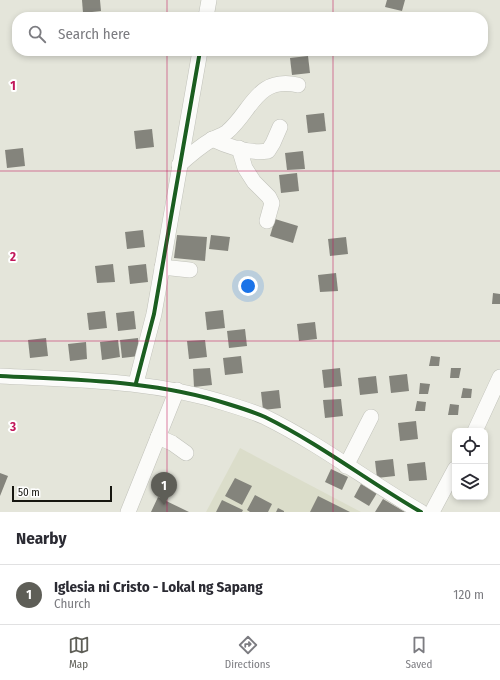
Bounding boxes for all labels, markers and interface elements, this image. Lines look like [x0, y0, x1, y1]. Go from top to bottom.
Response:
search box [12, 12, 488, 56]
icon: search [26, 23, 48, 45]
text: Search here [58, 25, 130, 43]
text: 1 [10, 78, 16, 93]
text: 2 [9, 249, 16, 264]
your location [238, 276, 258, 296]
text: 3 [9, 419, 16, 434]
map controls [452, 428, 488, 500]
button: locate [452, 428, 488, 464]
button: layers [452, 464, 488, 500]
pin: 1 [151, 472, 177, 505]
scale bar [12, 484, 112, 503]
text: 50 m [18, 486, 40, 499]
text: Nearby [16, 528, 67, 549]
text: Iglesia ni Cristo - Lokal ng Sapang [54, 578, 263, 596]
text: 1 [26, 587, 32, 602]
text: 120 m [453, 587, 484, 602]
text: Church [54, 596, 91, 611]
tab: Map [68, 634, 90, 671]
tab: Directions [225, 634, 270, 671]
tab: Saved [406, 634, 432, 671]

